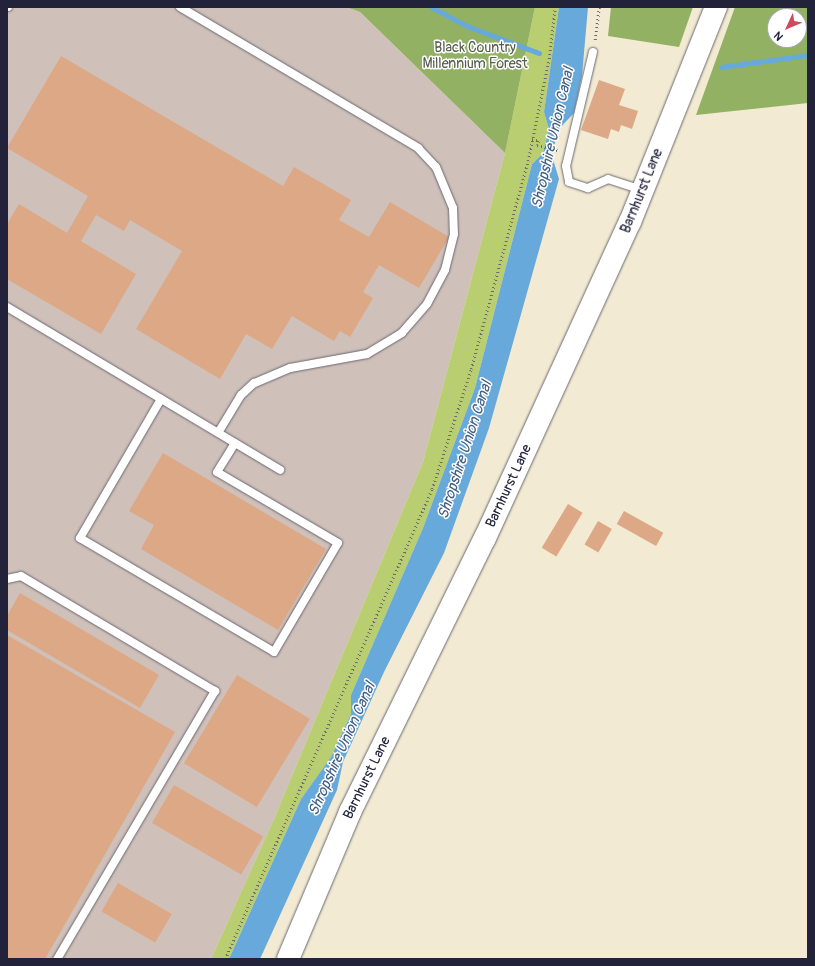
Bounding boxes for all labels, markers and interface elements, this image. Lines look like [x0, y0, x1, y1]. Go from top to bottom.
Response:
north arrow [767, 8, 807, 48]
text: N [771, 29, 786, 43]
park label: Black Country Millennium Forest [422, 40, 528, 72]
water label: Shropshire Union Canal [528, 66, 578, 210]
street label: Barnhurst Lane [617, 146, 667, 236]
water label: Shropshire Union Canal [434, 379, 496, 521]
street label: Barnhurst Lane [482, 442, 536, 530]
water label: Shropshire Union Canal [305, 680, 379, 818]
street label: Barnhurst Lane [340, 734, 394, 822]

